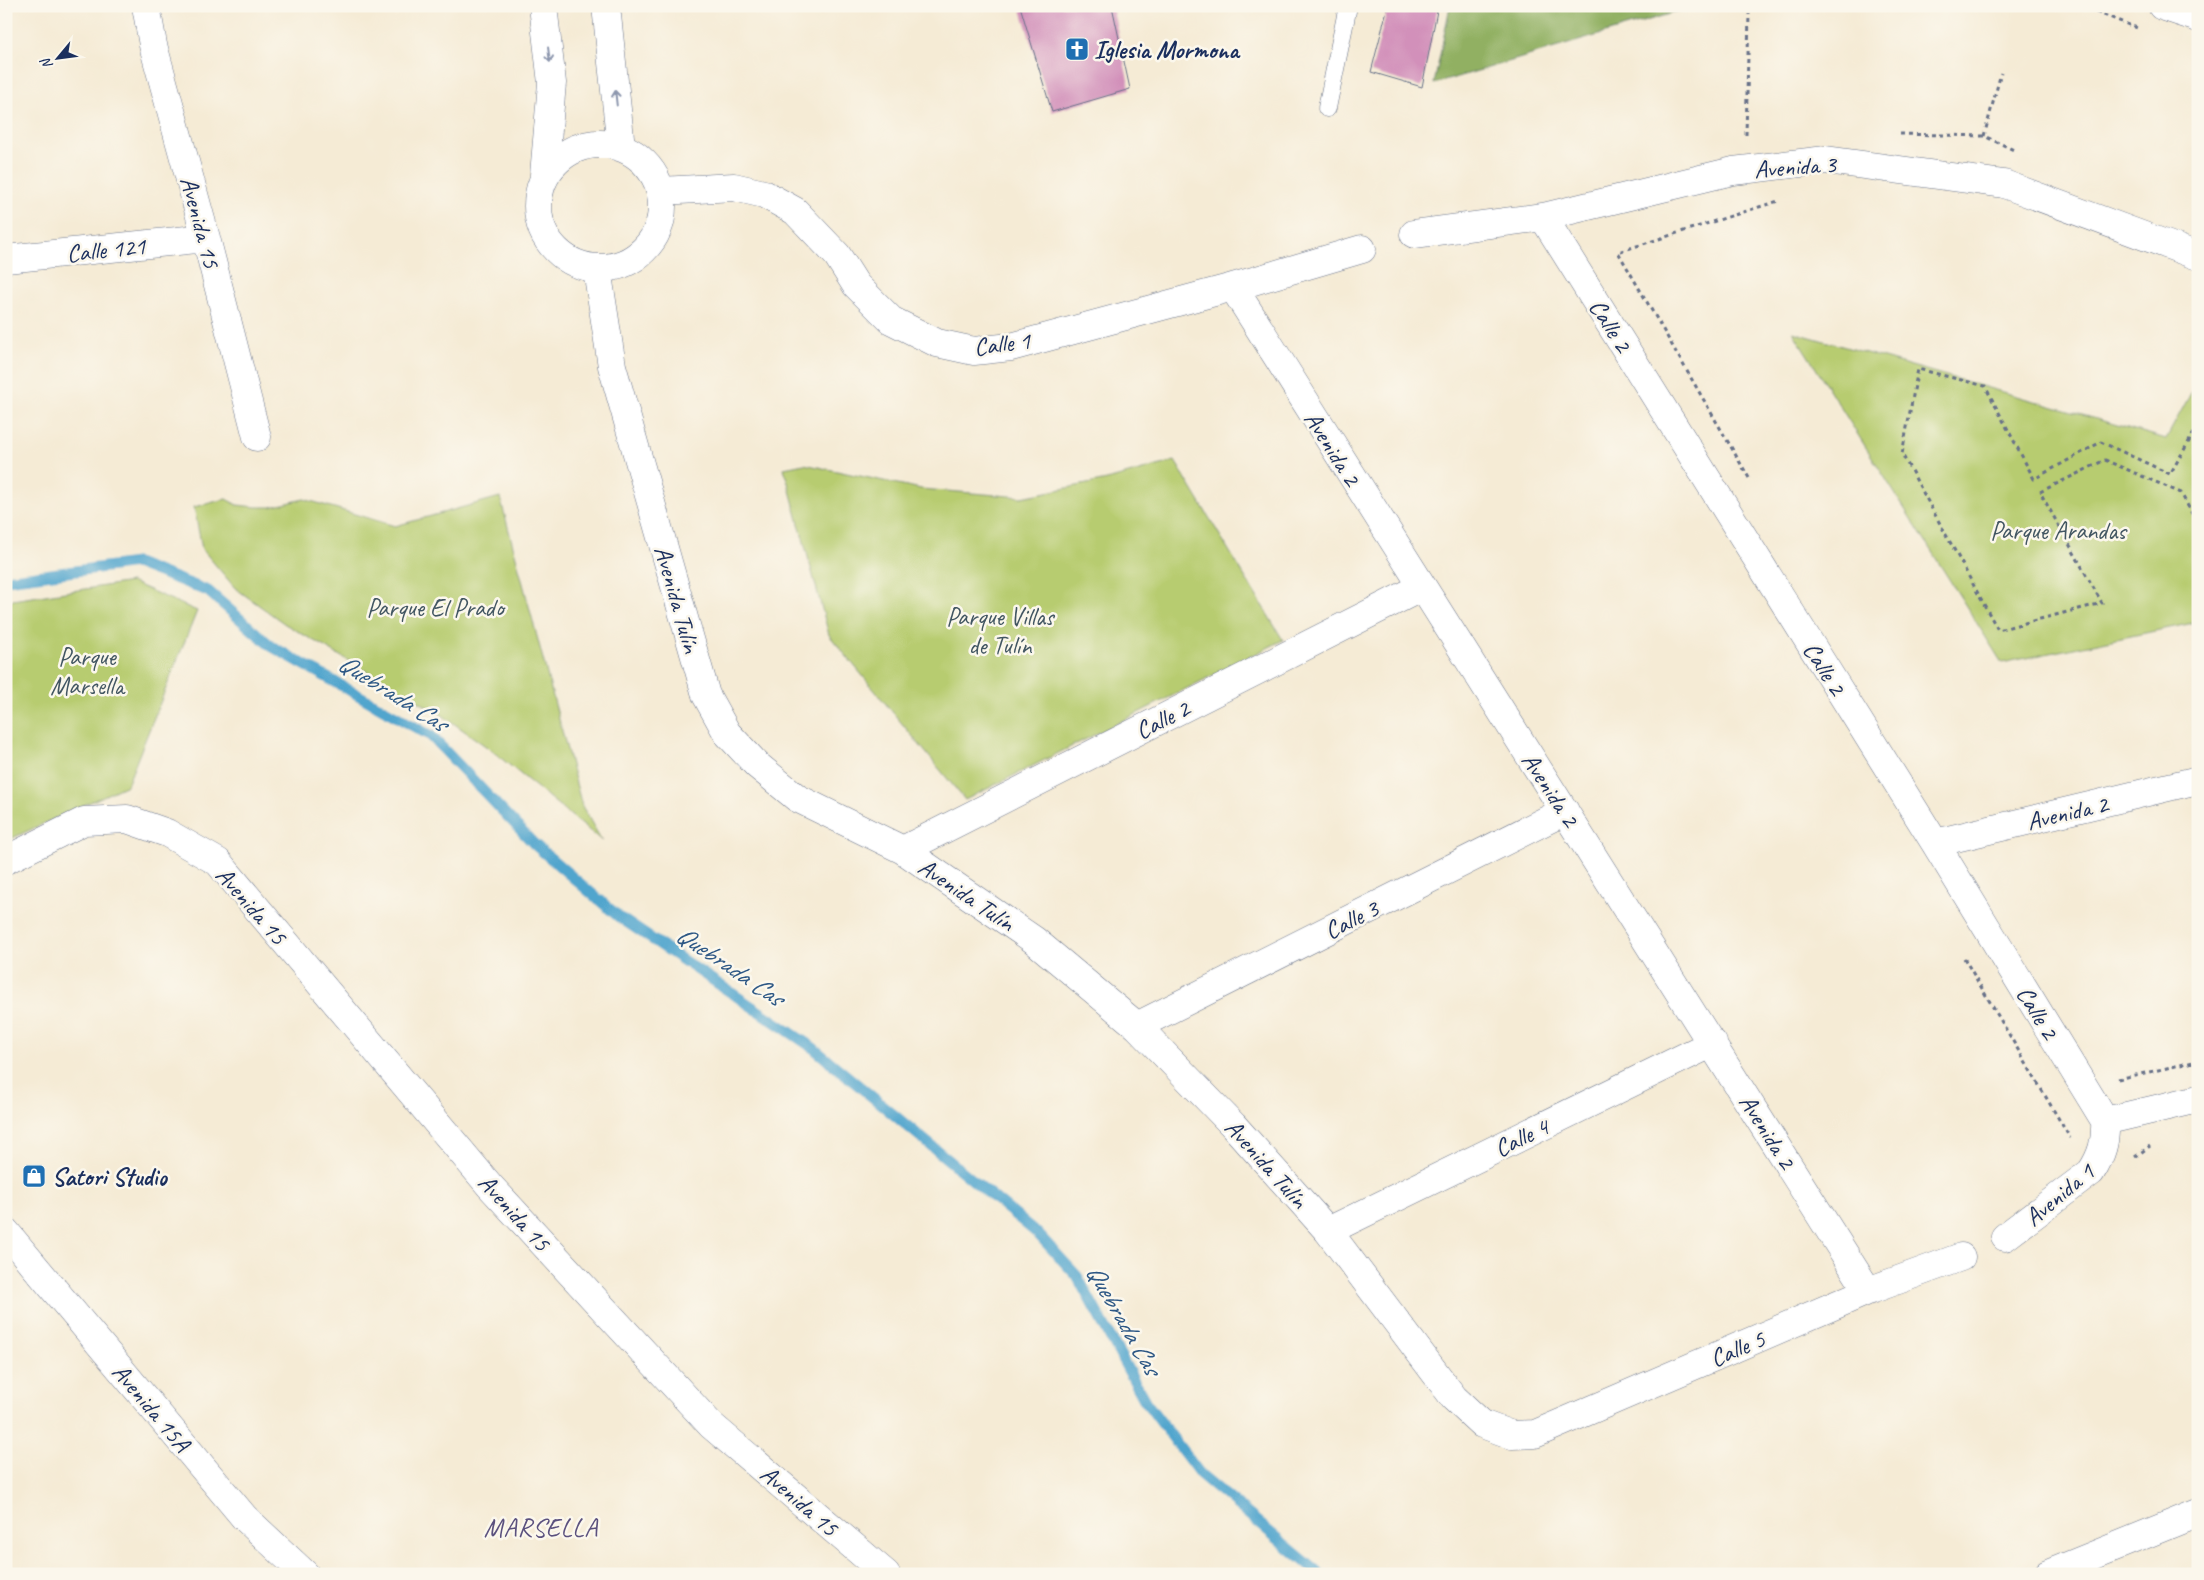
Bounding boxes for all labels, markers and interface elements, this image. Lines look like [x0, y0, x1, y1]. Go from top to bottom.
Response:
north arrow [32, 32, 82, 82]
place label: Iglesia Mormona [1094, 34, 1241, 66]
church icon: Iglesia Mormona [1064, 36, 1090, 62]
one-way arrow [544, 46, 554, 62]
text: N [36, 54, 57, 72]
one-way arrow [611, 91, 620, 107]
street label: Avenida 3 [1753, 148, 1839, 186]
street label: Avenida 15 [172, 173, 228, 273]
street label: Calle 121 [65, 230, 149, 270]
street label: Calle 2 [1582, 293, 1640, 359]
street label: Calle 1 [972, 324, 1034, 363]
street label: Avenida 2 [1297, 405, 1368, 493]
park label: Parque Arandas [1990, 515, 2128, 547]
street label: Avenida Tulín [647, 542, 708, 657]
park label: Parque El Prado [367, 592, 507, 624]
park label: Parque Villas de Tulín [946, 601, 1056, 662]
street label: Calle 2 [1796, 636, 1854, 702]
park label: Parque Marsella [50, 641, 126, 702]
water label: Quebrada Cas [332, 646, 458, 741]
street label: Calle 2 [1130, 692, 1196, 747]
street label: Avenida 2 [1514, 746, 1587, 834]
street label: Avenida 2 [2024, 788, 2113, 838]
street label: Avenida Tulín [912, 851, 1021, 939]
street label: Avenida 15 [209, 860, 295, 953]
street label: Calle 3 [1319, 892, 1385, 947]
water label: Quebrada Cas [670, 918, 794, 1016]
street label: Calle 2 [2009, 980, 2066, 1047]
street label: Avenida 2 [1732, 1088, 1803, 1176]
street label: Calle 4 [1489, 1110, 1556, 1165]
street label: Avenida Tulín [1218, 1112, 1315, 1216]
street label: Avenida 1 [2018, 1155, 2103, 1233]
place label: Satori Studio [52, 1161, 168, 1193]
shop icon: Satori Studio [21, 1163, 47, 1189]
street label: Avenida 15 [471, 1167, 559, 1259]
water label: Quebrada Cas [1079, 1258, 1171, 1385]
street label: Calle 5 [1705, 1322, 1771, 1375]
street label: Avenida 15A [105, 1357, 198, 1460]
street label: Avenida 15 [754, 1458, 846, 1545]
district label: MARSELLA [484, 1511, 599, 1544]

